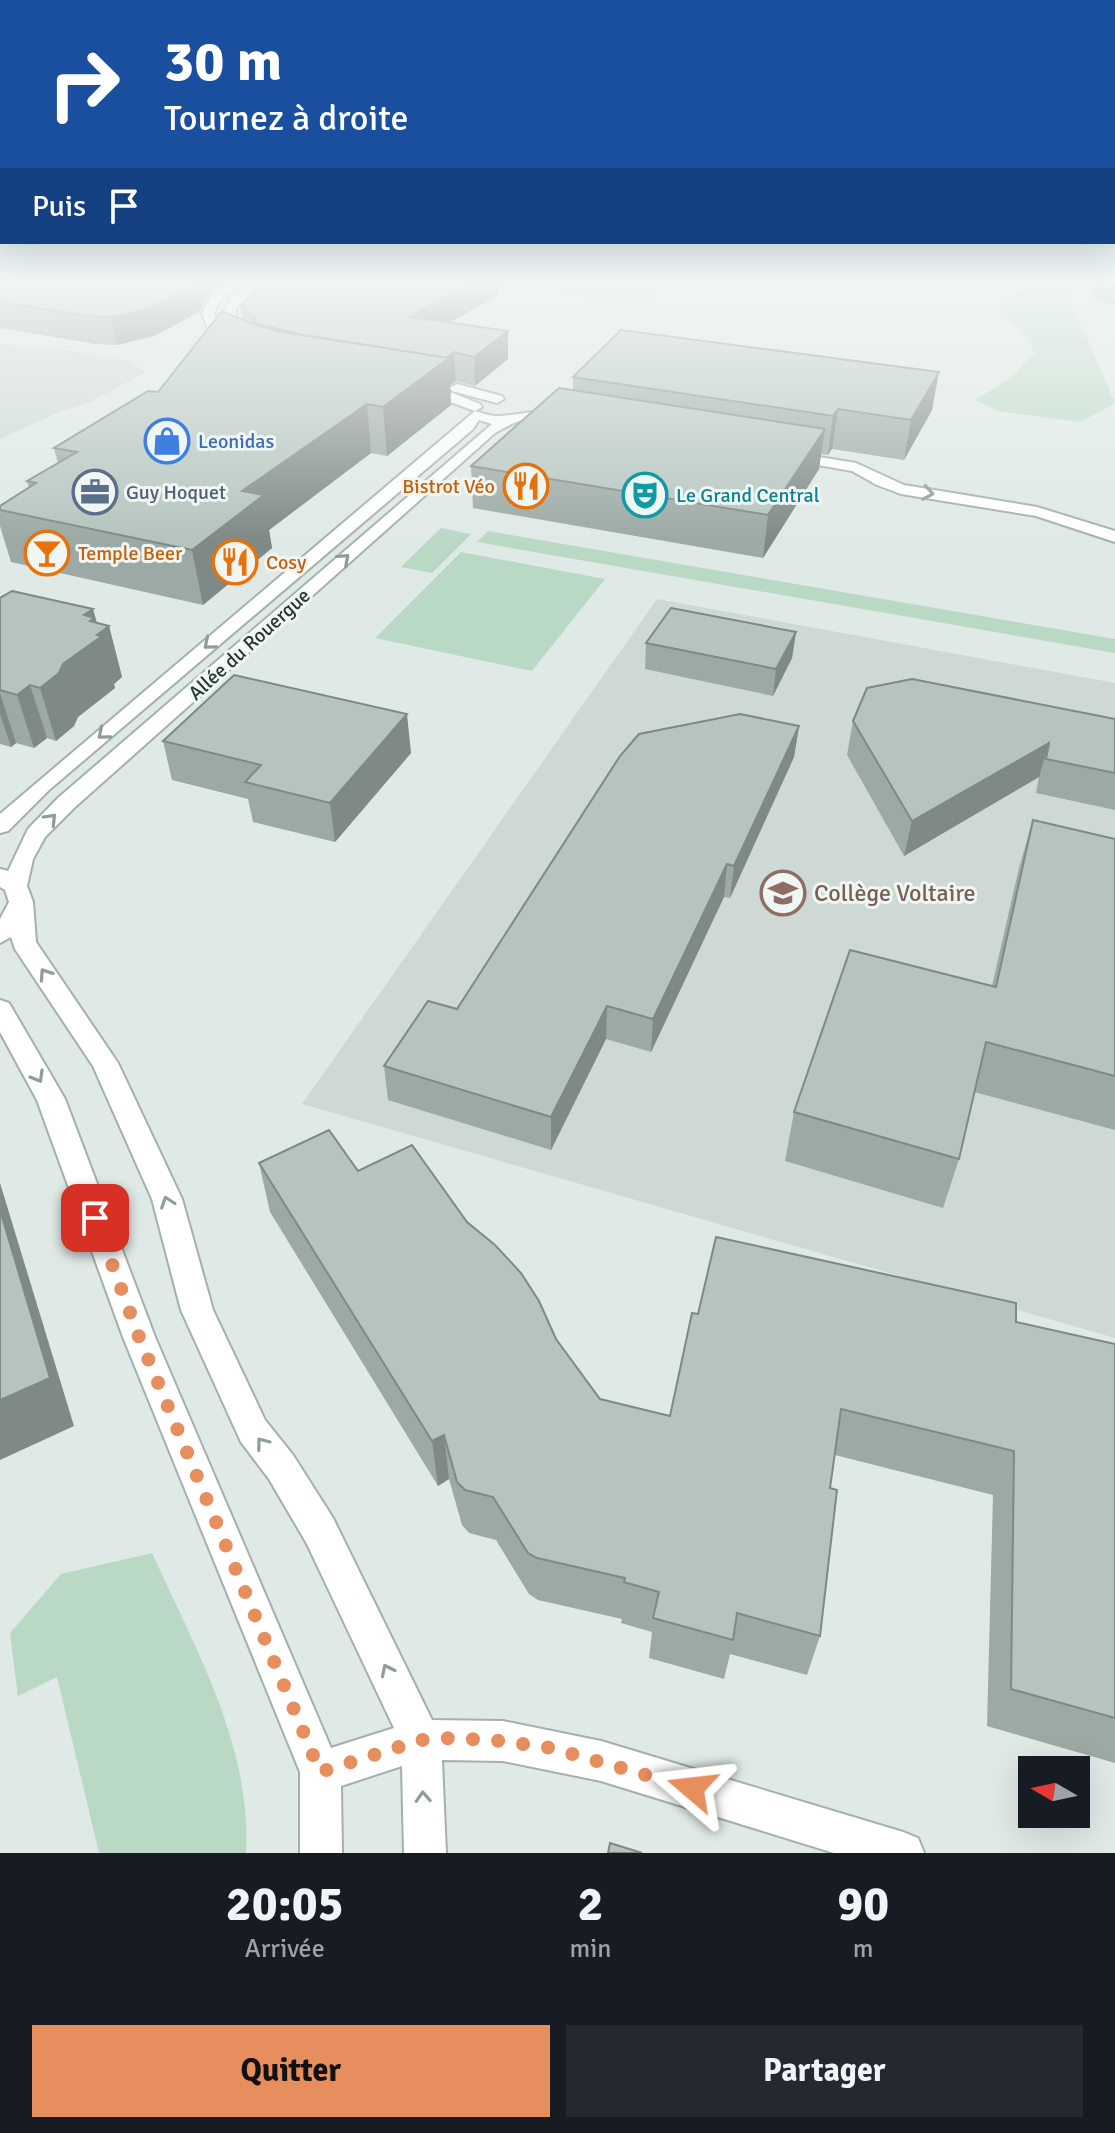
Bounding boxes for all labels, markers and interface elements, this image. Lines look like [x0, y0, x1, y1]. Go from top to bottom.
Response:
text: 30 m [164, 27, 282, 96]
icon: right [32, 32, 136, 136]
text: Tournez à droite [164, 96, 408, 141]
icon: arrive [102, 184, 146, 228]
text: Puis [32, 188, 86, 225]
shop icon: Leonidas [143, 417, 191, 465]
place label: Leonidas [198, 429, 274, 454]
restaurant icon: Bistrot Véo [502, 462, 550, 510]
office icon: Guy Hoquet [71, 468, 119, 516]
theatre icon: Le Grand Central [621, 471, 669, 519]
place label: Bistrot Véo [402, 474, 495, 499]
place label: Guy Hoquet [126, 480, 226, 505]
place label: Le Grand Central [676, 483, 820, 508]
one-way arrow [921, 484, 935, 501]
bar icon: Temple Beer [23, 529, 71, 577]
restaurant icon: Cosy [211, 538, 259, 586]
place label: Temple Beer [78, 541, 183, 566]
place label: Cosy [266, 550, 307, 575]
one-way arrow [335, 554, 350, 569]
street label: Allée du Rouergue [183, 583, 315, 706]
one-way arrow [204, 634, 219, 649]
one-way arrow [98, 724, 113, 739]
one-way arrow [41, 814, 56, 828]
school or university icon: Collège Voltaire [759, 869, 807, 917]
place label: Collège Voltaire [814, 878, 976, 908]
one-way arrow [40, 968, 55, 982]
one-way arrow [29, 1069, 44, 1083]
pin [61, 1184, 129, 1252]
icon: arrive [73, 1196, 117, 1240]
one-way arrow [160, 1196, 176, 1210]
one-way arrow [257, 1437, 271, 1451]
one-way arrow [381, 1663, 397, 1678]
position arrow [650, 1746, 734, 1830]
north arrow [1018, 1756, 1090, 1828]
map controls [1018, 1756, 1090, 1828]
one-way arrow [415, 1790, 432, 1803]
text: 20:05 [226, 1875, 344, 1934]
text: 2 [578, 1875, 603, 1934]
text: 90 [837, 1875, 889, 1934]
text: Arrivée [245, 1933, 325, 1965]
text: min [570, 1933, 611, 1965]
text: m [853, 1933, 874, 1965]
button: Quitter [32, 2025, 550, 2117]
button: Partager [566, 2025, 1083, 2117]

